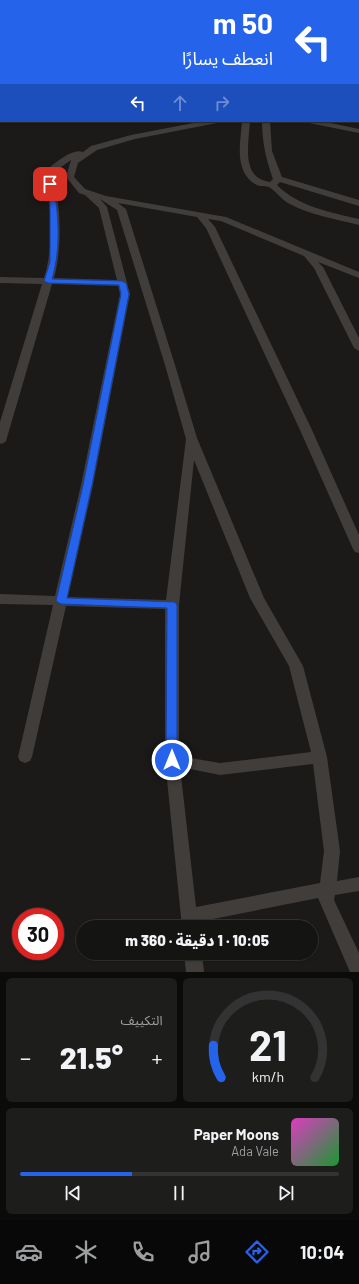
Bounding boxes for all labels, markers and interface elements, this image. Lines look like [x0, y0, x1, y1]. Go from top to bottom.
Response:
text: 50 m [213, 6, 273, 40]
icon: left [287, 16, 339, 68]
text: انعطف يسارًا [182, 47, 273, 69]
icon: left [127, 92, 149, 114]
icon: ahead [169, 92, 191, 114]
icon: right [211, 92, 233, 114]
pin [33, 167, 67, 201]
icon: arrive [39, 173, 61, 195]
position arrow [151, 739, 193, 781]
speed limit sign: 30 [12, 908, 64, 960]
text: 10:05 · 1 دقيقة · 360 m [125, 931, 269, 949]
text: التكييف [121, 1012, 163, 1028]
text: 21 [249, 1019, 287, 1069]
text: 21.5° [60, 1039, 123, 1075]
text: − [20, 1044, 31, 1070]
text: + [151, 1044, 163, 1070]
text: km/h [252, 1068, 284, 1085]
text: Paper Moons [194, 1125, 279, 1143]
text: Ada Vale [231, 1143, 279, 1159]
icon: previous [62, 1182, 84, 1204]
icon: pause [168, 1182, 190, 1204]
icon: next [275, 1182, 297, 1204]
icon: car [15, 1238, 43, 1266]
icon: climate [72, 1238, 100, 1266]
icon: phone [129, 1238, 157, 1266]
icon: music [186, 1238, 214, 1266]
icon: directions [243, 1238, 271, 1266]
text: 10:04 [300, 1241, 344, 1263]

